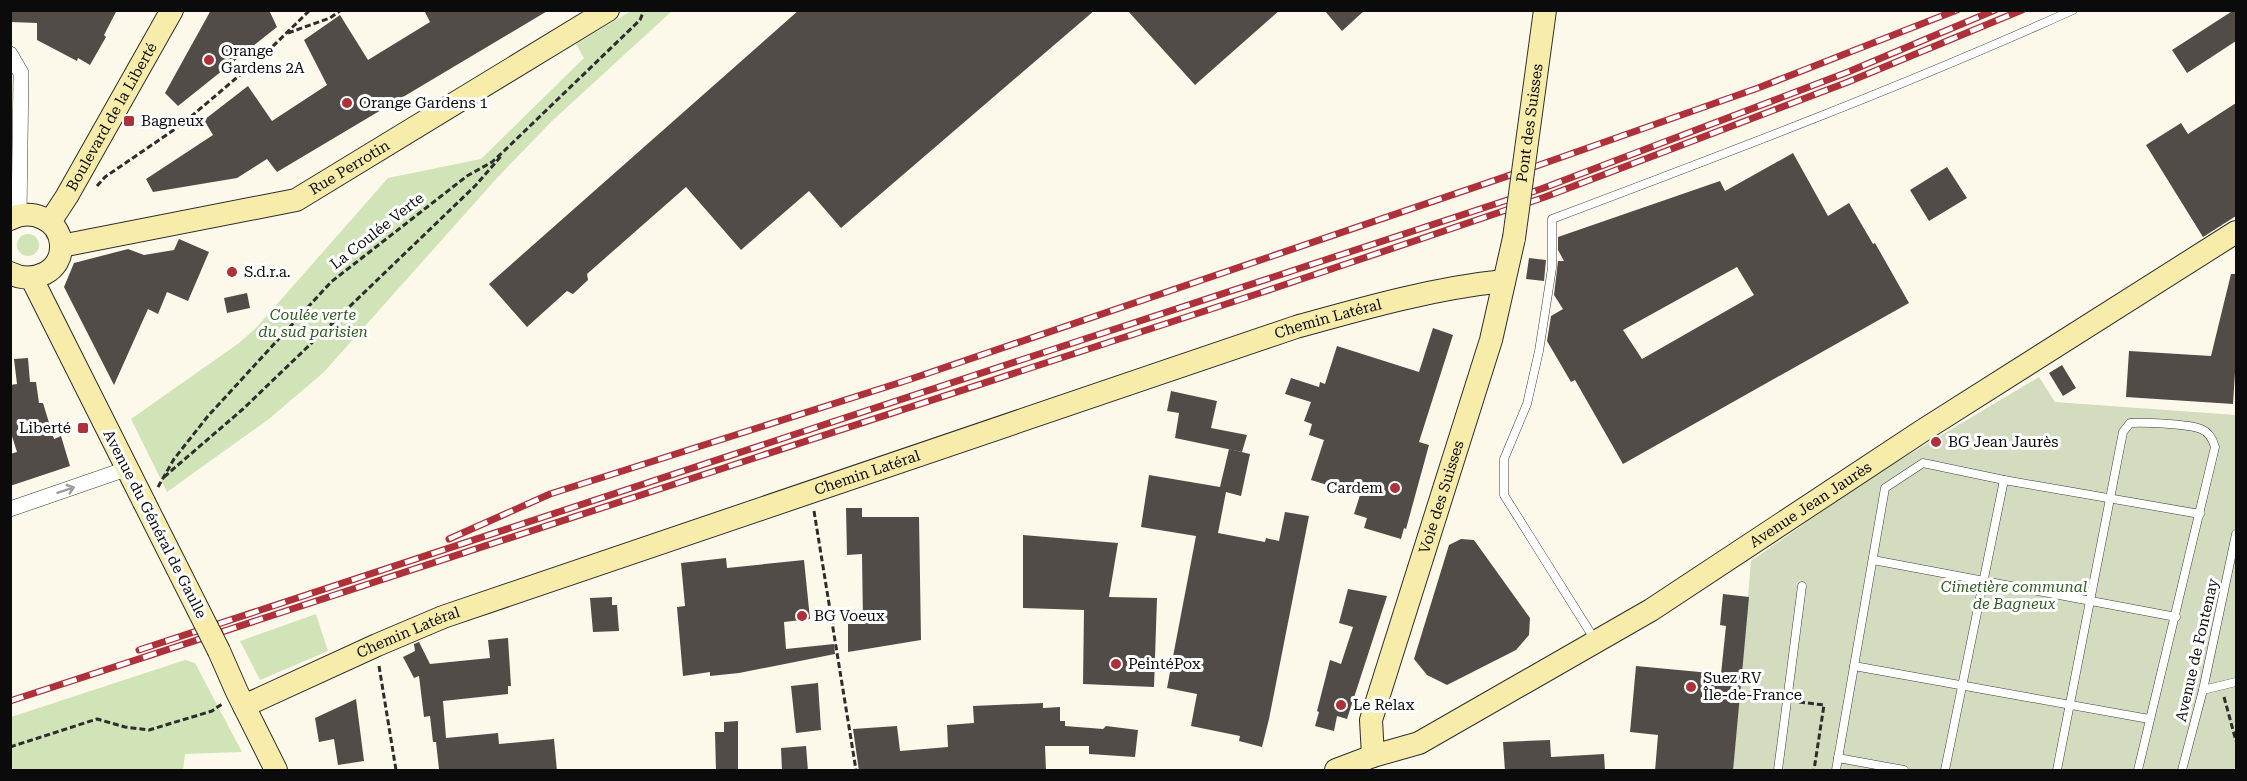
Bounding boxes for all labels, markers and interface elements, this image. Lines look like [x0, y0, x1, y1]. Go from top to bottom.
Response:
street label: Boulevard de la Liberté [63, 39, 161, 194]
place label: Orange Gardens 2A [221, 42, 305, 77]
marker: Orange Gardens 2A [202, 53, 216, 67]
street label: Pont des Suisses [1513, 63, 1547, 184]
place label: Orange Gardens 1 [359, 94, 488, 112]
marker: Orange Gardens 1 [340, 96, 354, 110]
place label: Bagneux [141, 112, 204, 130]
marker: Bagneux [122, 114, 136, 128]
street label: Rue Perrotin [306, 136, 393, 199]
street label: La Coulée Verte [327, 189, 427, 273]
place label: S.d.r.a. [244, 263, 291, 281]
marker: S.d.r.a. [225, 265, 239, 279]
street label: Chemin Latéral [1272, 295, 1384, 343]
park label: Coulée verte du sud parisien [258, 306, 368, 341]
place label: Liberté [19, 419, 71, 437]
marker: Liberté [76, 421, 90, 435]
street label: Avenue du Général de Gaulle [99, 427, 211, 621]
place label: BG Jean Jaurès [1948, 433, 2058, 451]
marker: BG Jean Jaurès [1929, 435, 1943, 449]
street label: Voie des Suisses [1415, 438, 1468, 556]
street label: Chemin Latéral [812, 446, 923, 499]
street label: Avenue Jean Jaurès [1746, 458, 1875, 551]
place label: Cardem [1327, 479, 1383, 497]
marker: Cardem [1388, 481, 1402, 495]
one-way arrow [56, 483, 75, 494]
street label: Avenue de Fontenay [2172, 577, 2222, 723]
park label: Cimetière communal de Bagneux [1941, 578, 2088, 613]
street label: Chemin Latéral [354, 603, 463, 662]
place label: BG Voeux [814, 607, 885, 625]
marker: BG Voeux [795, 609, 809, 623]
place label: PeintéPox [1128, 655, 1201, 673]
marker: PeintéPox [1109, 657, 1123, 671]
place label: Suez RV Île-de-France [1703, 669, 1802, 704]
marker: Suez RV Île-de-France [1684, 680, 1698, 694]
place label: Le Relax [1353, 696, 1415, 714]
marker: Le Relax [1334, 698, 1348, 712]

